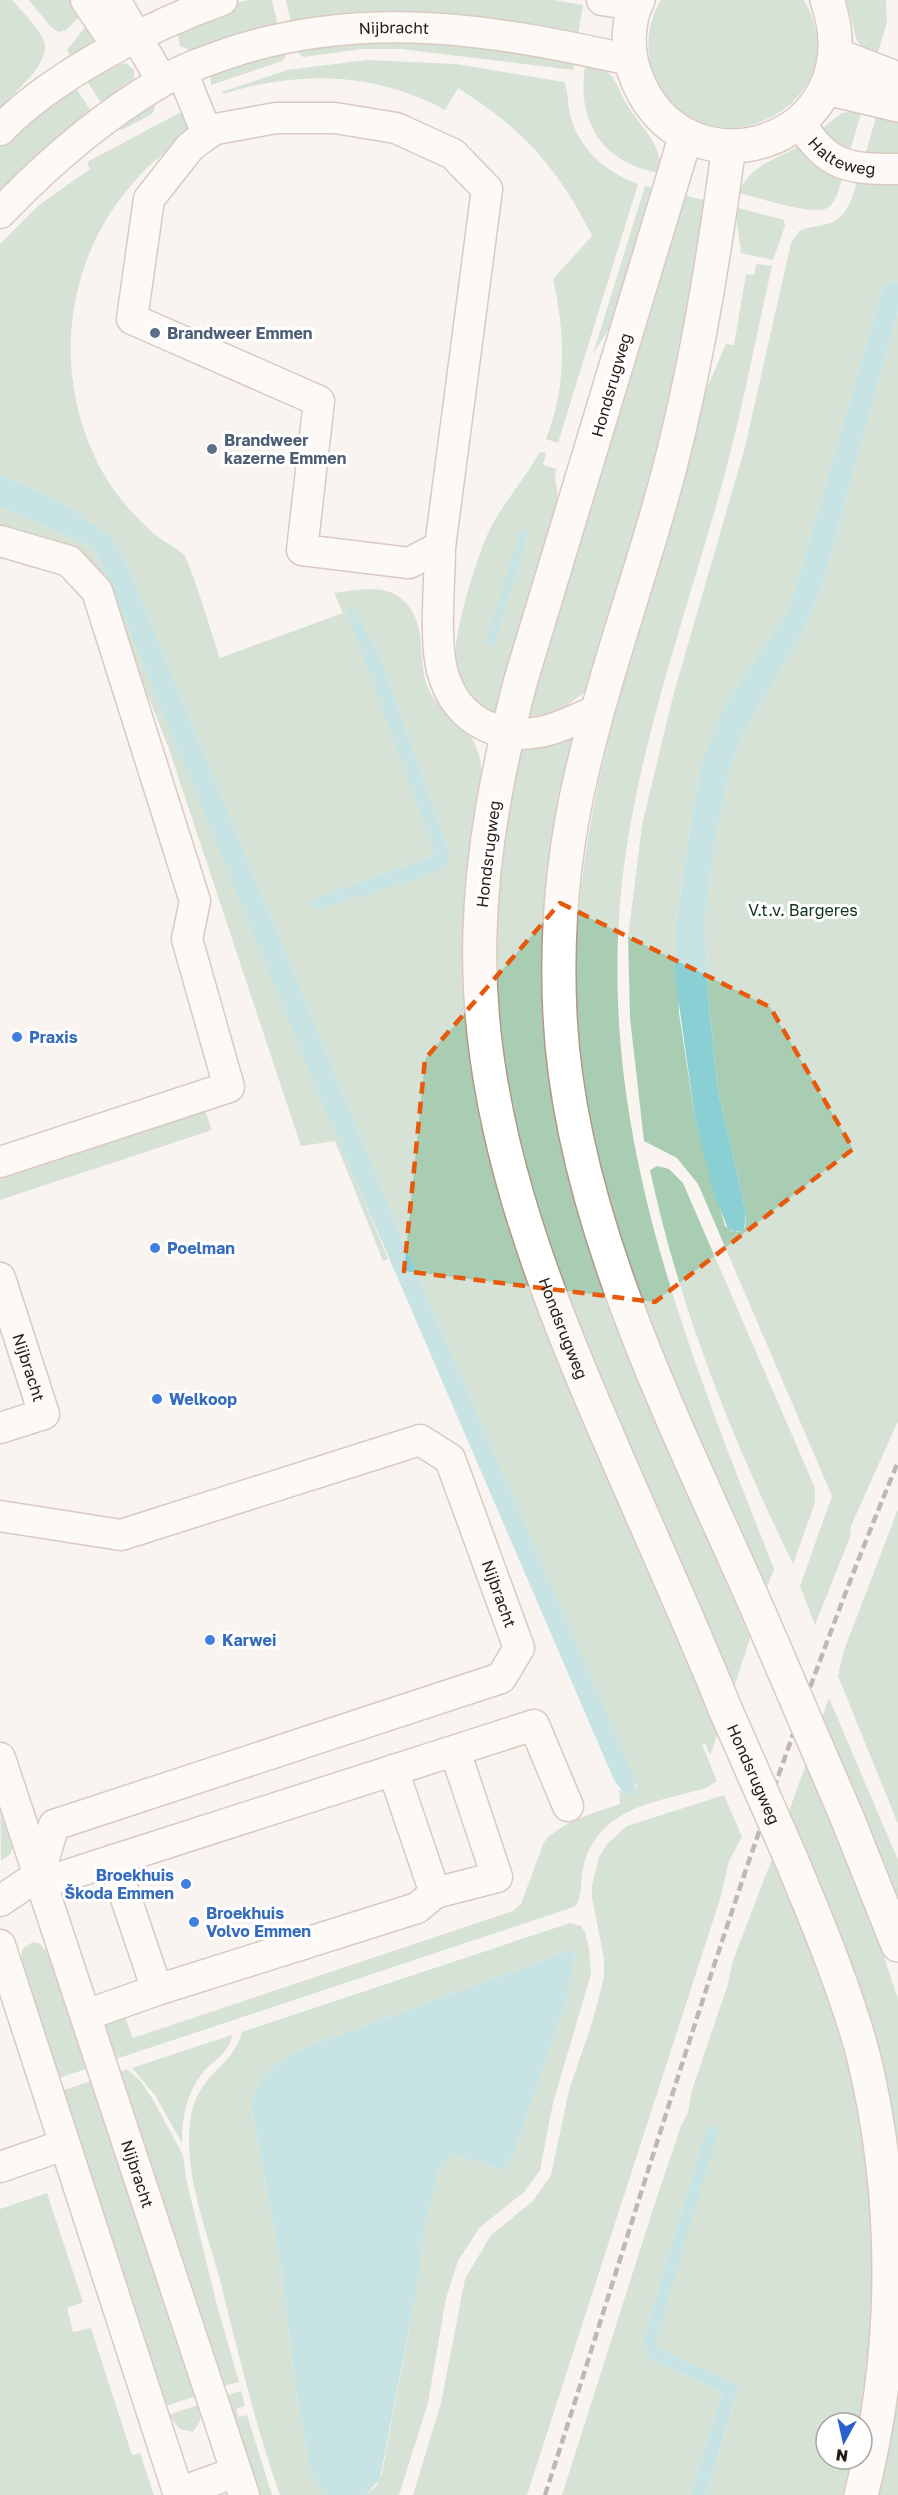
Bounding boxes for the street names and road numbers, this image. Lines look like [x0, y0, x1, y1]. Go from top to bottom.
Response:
street label: Nijbracht [358, 17, 430, 38]
street label: Halteweg [804, 133, 876, 179]
street label: Hondsrugweg [587, 331, 635, 439]
street label: Hondsrugweg [472, 799, 504, 909]
street label: Hondsrugweg [534, 1274, 592, 1382]
street label: Nijbracht [9, 1331, 49, 1404]
street label: Nijbracht [478, 1557, 521, 1630]
street label: Hondsrugweg [723, 1721, 785, 1827]
street label: Nijbracht [117, 2137, 158, 2210]

